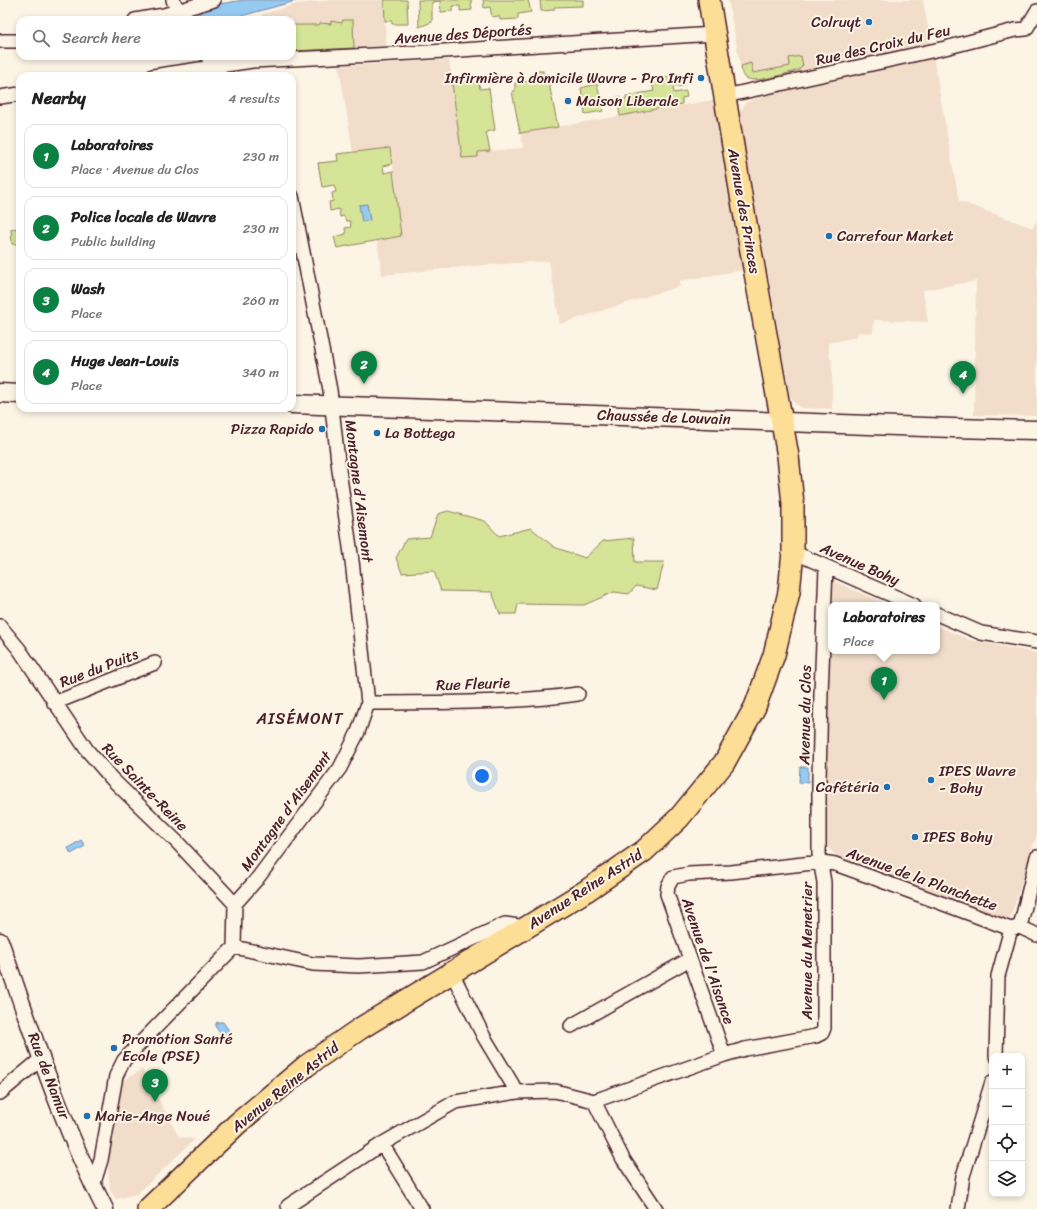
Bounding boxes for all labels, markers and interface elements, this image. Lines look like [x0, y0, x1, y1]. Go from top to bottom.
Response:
place label: Colruyt [811, 9, 861, 35]
search box [16, 16, 296, 60]
street label: Avenue des Déportés [392, 16, 533, 52]
street label: Rue des Croix du Feu [813, 17, 953, 73]
marker: Colruyt [864, 17, 874, 27]
text: Search here [62, 25, 141, 51]
icon: search [30, 27, 52, 49]
place label: Infirmière à domicile Wavre - Pro Infi [444, 65, 694, 91]
marker: Infirmière à domicile Wavre - Pro Infi [696, 73, 706, 83]
text: Nearby [32, 83, 86, 113]
text: 4 results [228, 87, 280, 110]
place label: Maison Liberale [576, 88, 679, 114]
marker: Maison Liberale [563, 96, 573, 106]
text: Laboratoires [71, 132, 153, 158]
text: 1 [43, 145, 49, 168]
text: 230 m [243, 145, 279, 168]
street label: Avenue des Princes [720, 145, 768, 276]
text: Place · Avenue du Clos [71, 158, 199, 181]
text: Police locale de Wavre [71, 204, 216, 230]
text: 2 [42, 217, 50, 240]
text: 230 m [243, 217, 279, 240]
place label: Carrefour Market [837, 223, 954, 249]
text: Public building [71, 230, 156, 253]
marker: Carrefour Market [824, 231, 834, 241]
text: Wash [71, 276, 105, 302]
text: 3 [42, 289, 50, 312]
text: 260 m [243, 289, 279, 312]
text: Place [71, 302, 102, 325]
text: Huge Jean-Louis [71, 348, 179, 374]
pin: 2 [351, 351, 377, 384]
text: 4 [42, 361, 50, 384]
text: 340 m [242, 361, 279, 384]
pin: 4 [950, 361, 976, 394]
text: Place [71, 374, 102, 397]
street label: Chaussée de Louvain [597, 402, 731, 432]
place label: Pizza Rapido [231, 416, 314, 442]
street label: Montagne d'Aisemont [337, 418, 381, 565]
place label: La Bottega [385, 420, 456, 446]
marker: Pizza Rapido [317, 424, 327, 434]
marker: La Bottega [372, 428, 382, 438]
street label: Avenue Bohy [815, 535, 904, 593]
popup [828, 602, 940, 654]
text: Laboratoires [843, 604, 925, 630]
text: Place [843, 630, 874, 653]
street label: Rue du Puits [56, 641, 143, 695]
street label: Avenue du Clos [791, 665, 819, 766]
pin: 1 [871, 667, 897, 700]
street label: Rue Fleurie [436, 670, 510, 698]
district label: AISÉMONT [255, 704, 344, 733]
street label: Rue Sainte-Reine [96, 736, 195, 838]
street label: Montagne d'Aisemont [233, 745, 339, 877]
place label: IPES Wavre - Bohy [938, 758, 1016, 801]
your location [472, 766, 492, 786]
place label: Cafétéria [816, 774, 879, 800]
marker: IPES Wavre - Bohy [926, 775, 936, 785]
marker: Cafétéria [882, 782, 892, 792]
place label: IPES Bohy [922, 824, 993, 850]
marker: IPES Bohy [910, 832, 920, 842]
street label: Avenue de la Planchette [842, 839, 1002, 919]
street label: Avenue Reine Astrid [521, 841, 649, 937]
street label: Avenue du Menetrier [794, 881, 820, 1021]
street label: Avenue de l'Aisance [674, 893, 742, 1028]
place label: Promotion Santé Ecole (PSE) [122, 1026, 233, 1069]
street label: Rue de Namur [20, 1029, 78, 1124]
street label: Avenue Reine Astrid [224, 1034, 346, 1140]
marker: Promotion Santé Ecole (PSE) [109, 1043, 119, 1053]
map controls [989, 1053, 1025, 1197]
button: + [989, 1053, 1025, 1089]
pin: 3 [142, 1069, 168, 1102]
button: − [989, 1089, 1025, 1125]
place label: Marie-Ange Noué [95, 1103, 210, 1129]
marker: Marie-Ange Noué [82, 1111, 92, 1121]
button: locate [989, 1125, 1025, 1161]
button: layers [989, 1161, 1025, 1197]

